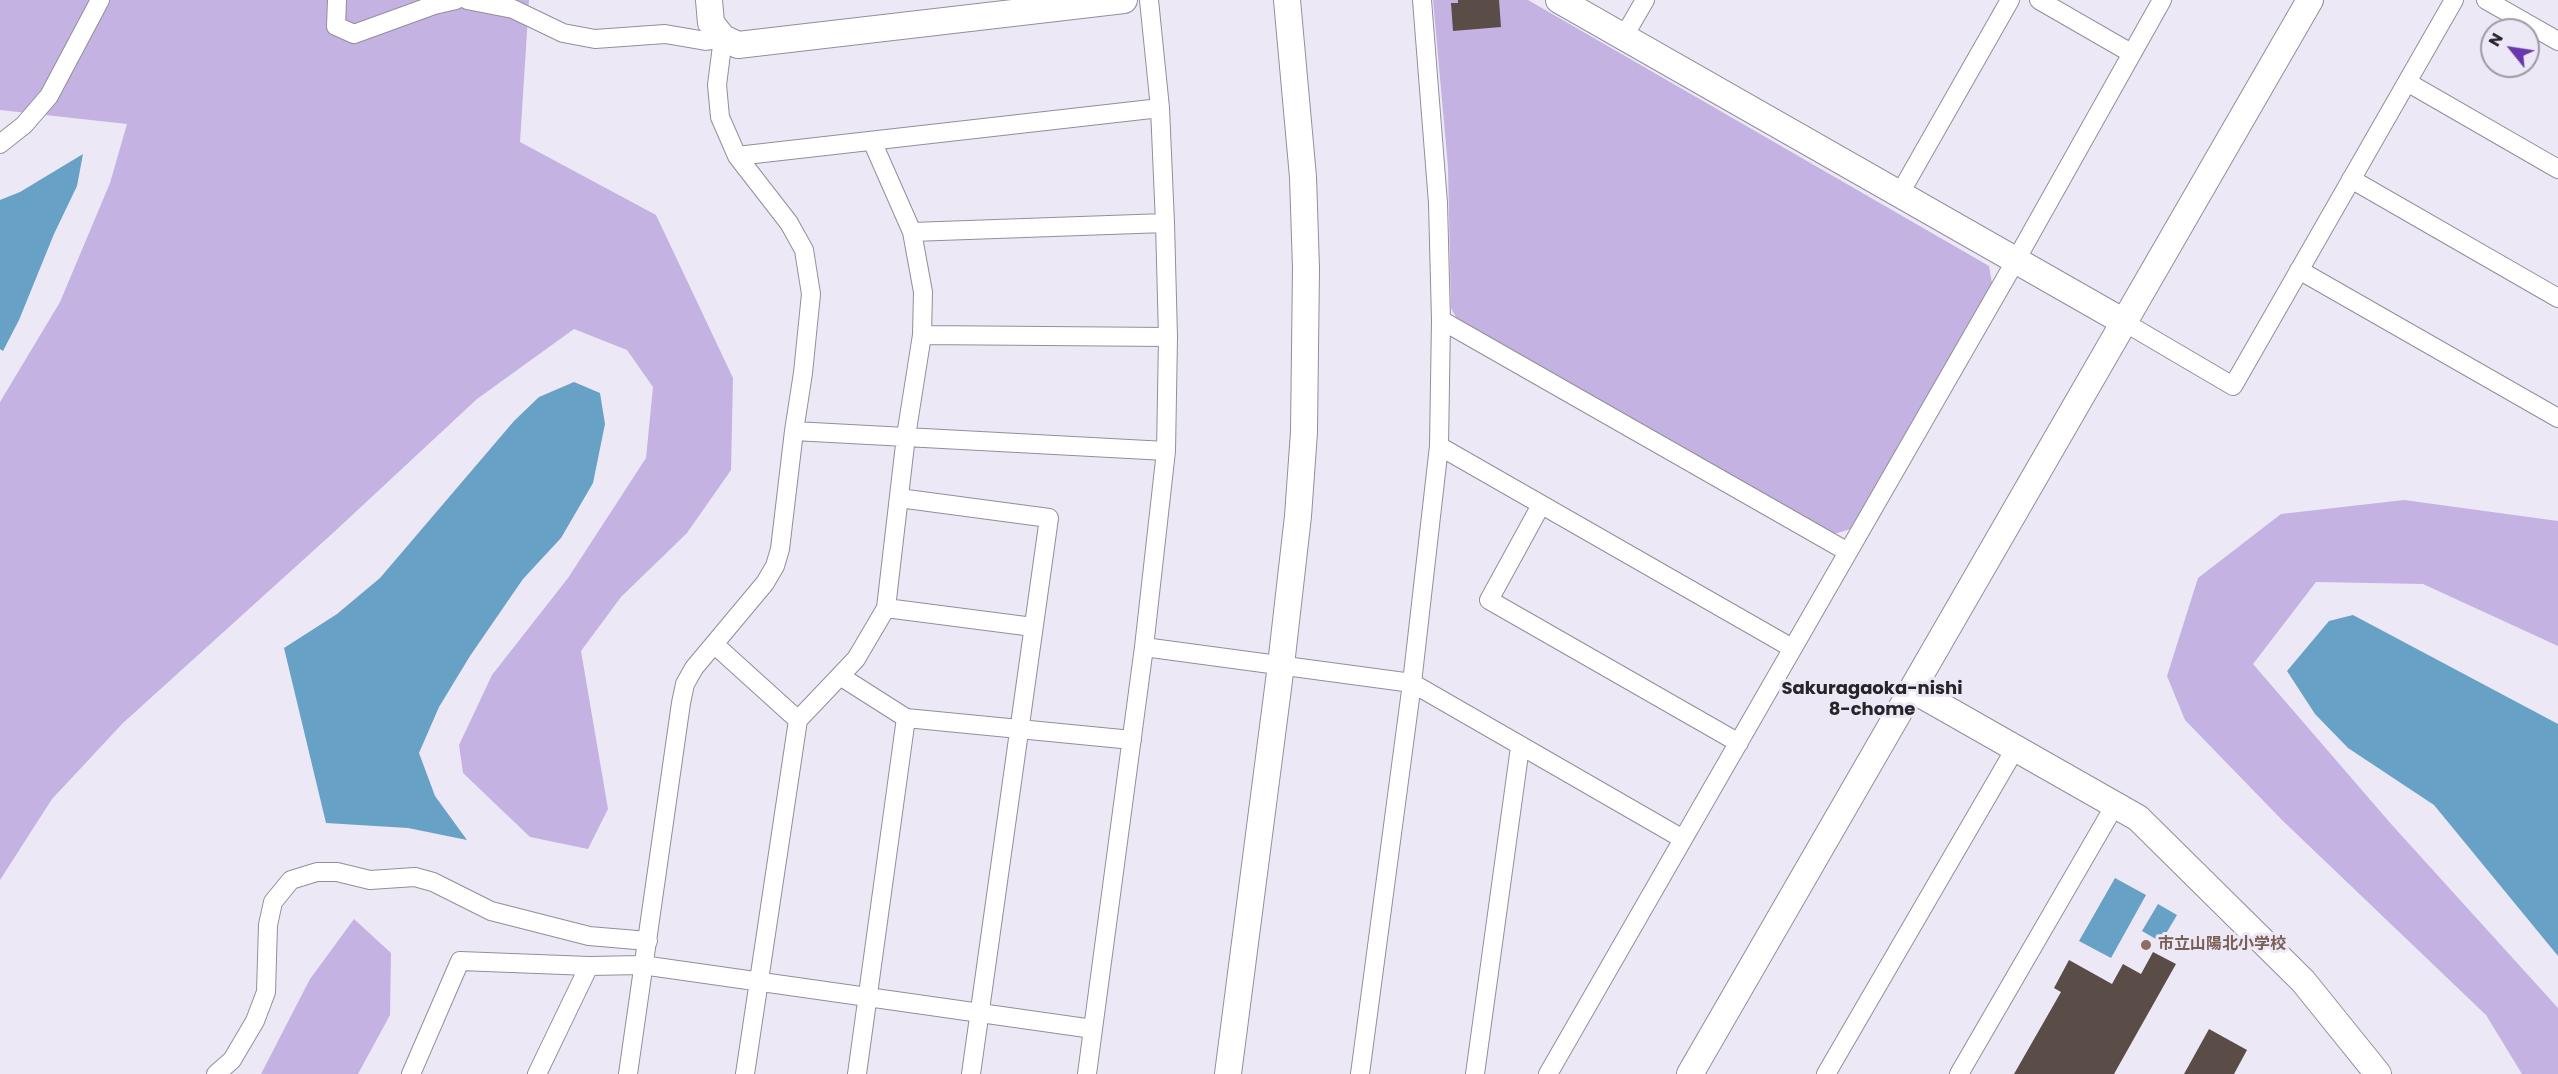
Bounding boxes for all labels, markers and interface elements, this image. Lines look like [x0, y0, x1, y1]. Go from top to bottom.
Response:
north arrow [2480, 18, 2540, 78]
text: N [2483, 29, 2509, 51]
district label: Sakuragaoka-nishi 8-chome [1781, 678, 1963, 720]
place label: 市立山陽北小学校 [2158, 935, 2286, 955]
marker: 市立山陽北小学校 [2139, 938, 2153, 952]

